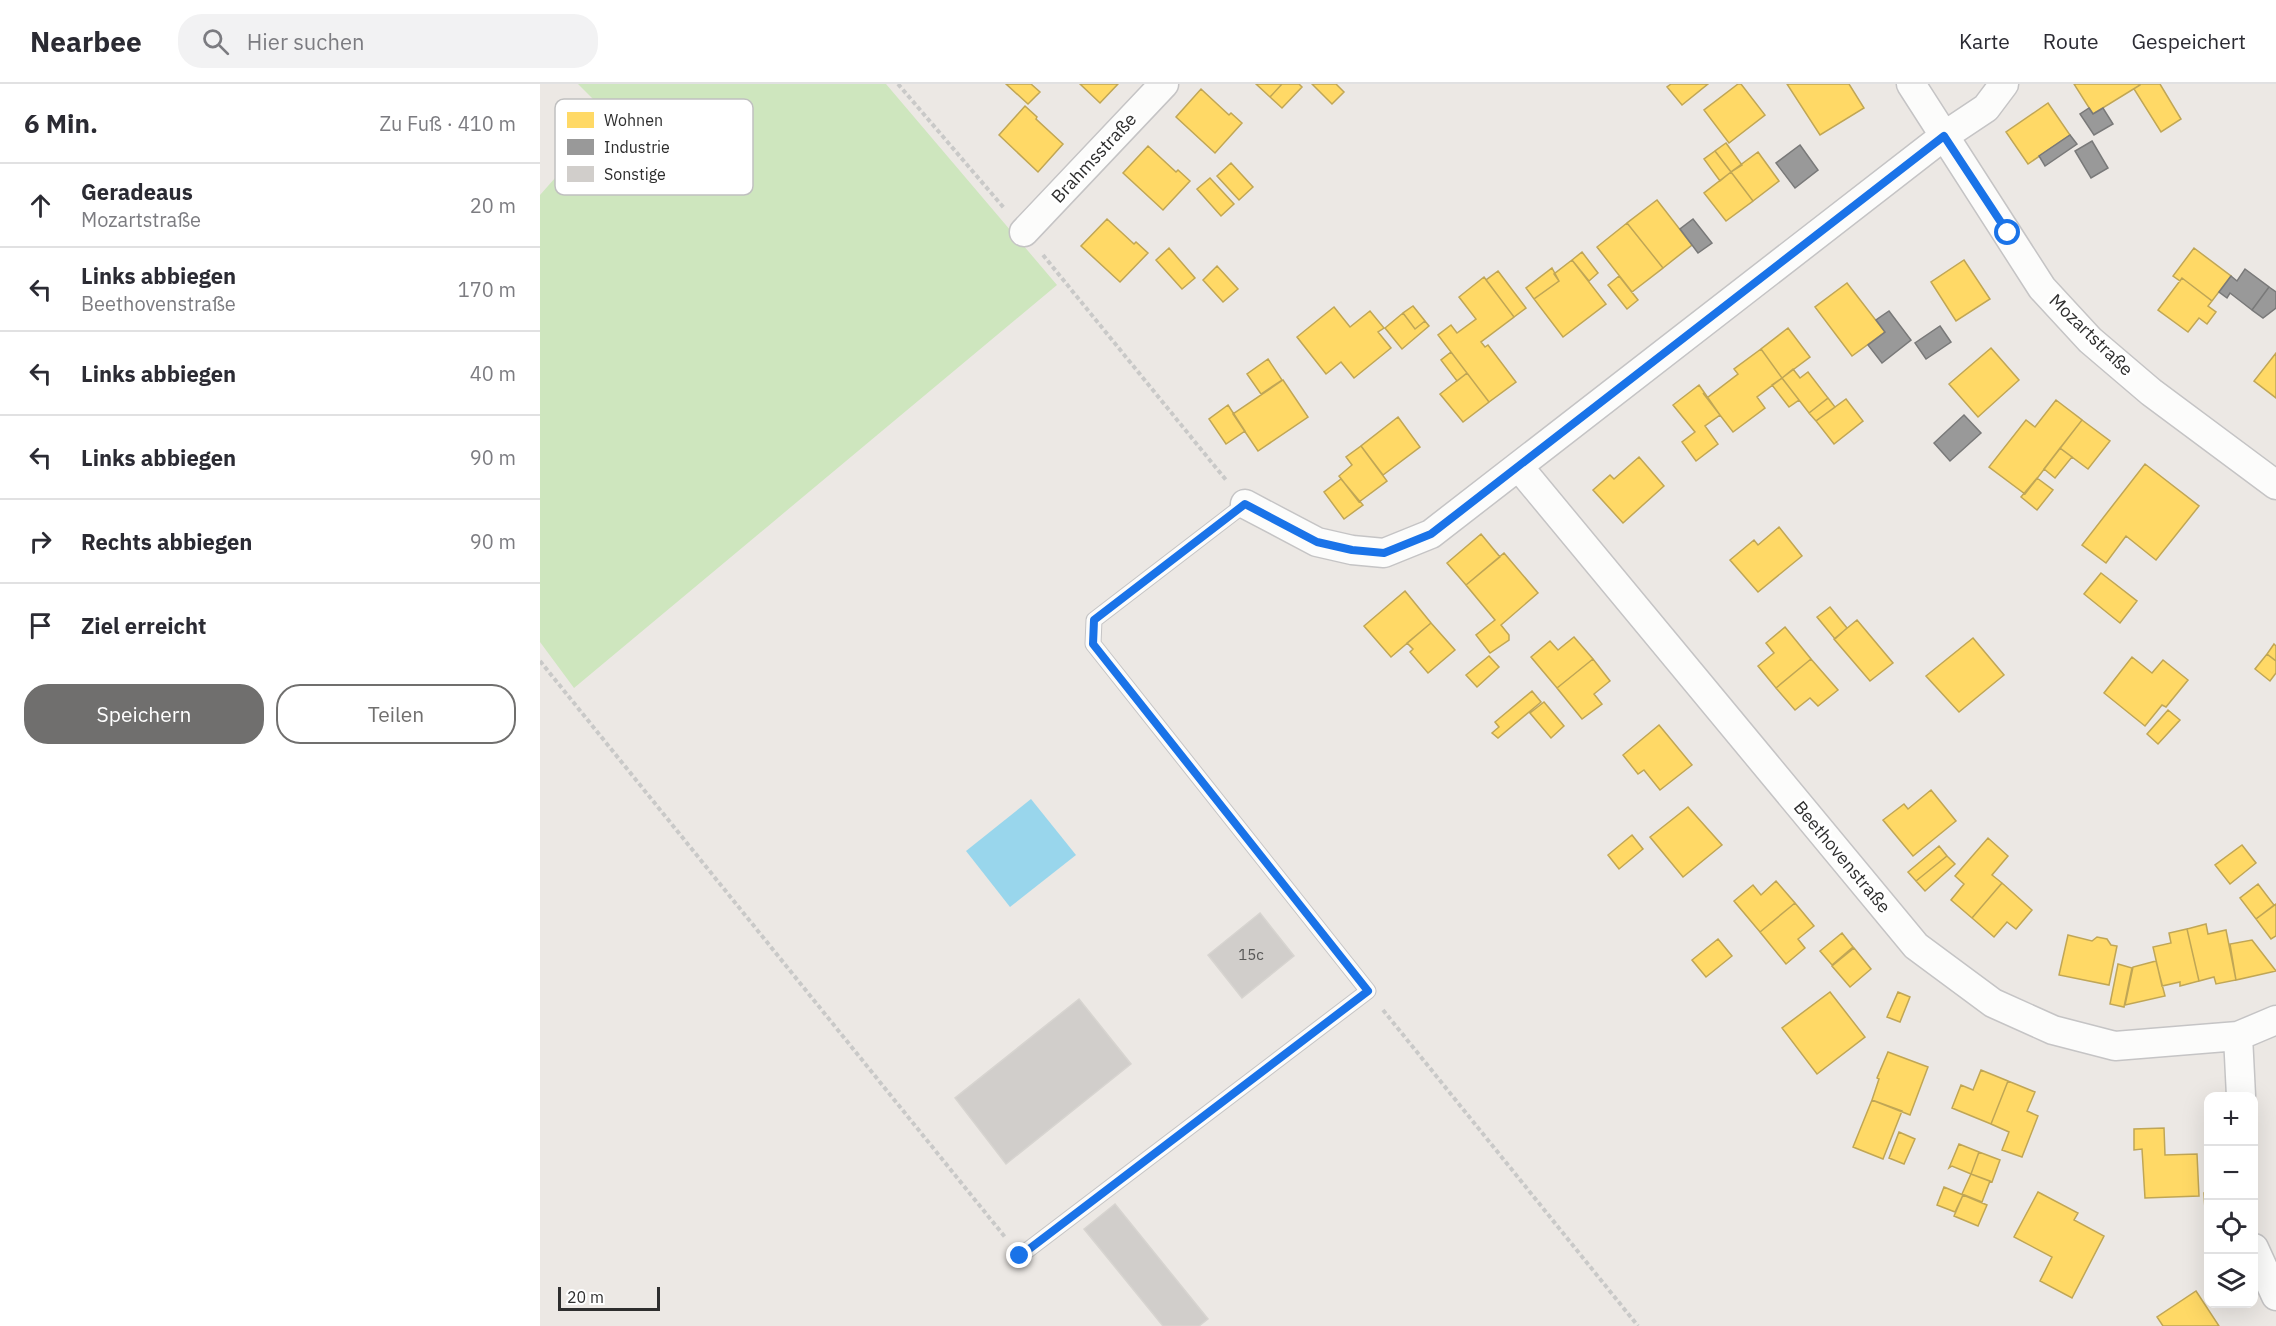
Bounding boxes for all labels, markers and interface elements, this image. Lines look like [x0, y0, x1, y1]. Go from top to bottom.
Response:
search box [178, 14, 598, 68]
text: Nearbee [30, 23, 142, 60]
icon: search [199, 25, 232, 58]
text: Hier suchen [247, 27, 365, 56]
text: Karte [1959, 27, 2010, 55]
text: Route [2043, 27, 2099, 55]
text: Gespeichert [2132, 27, 2246, 55]
legend [555, 99, 753, 195]
text: 6 Min. [24, 106, 98, 140]
street label: Brahmsstraße [1046, 108, 1141, 208]
text: Zu Fuß · 410 m [379, 110, 516, 137]
text: Wohnen [604, 110, 663, 130]
text: Industrie [604, 137, 670, 157]
text: Sonstige [604, 164, 666, 184]
text: Geradeaus [81, 177, 193, 206]
icon: ahead [24, 189, 57, 222]
text: 20 m [470, 192, 516, 219]
text: Mozartstraße [81, 206, 201, 233]
route start [1994, 219, 2020, 245]
text: Links abbiegen [81, 261, 236, 290]
icon: left [24, 273, 57, 306]
text: 170 m [458, 276, 516, 303]
street label: Mozartstraße [2044, 289, 2138, 381]
text: Beethovenstraße [81, 290, 236, 317]
icon: left [24, 357, 57, 390]
text: Links abbiegen [81, 359, 236, 388]
text: 40 m [470, 360, 516, 387]
icon: left [24, 441, 57, 474]
text: Links abbiegen [81, 443, 236, 472]
text: 90 m [470, 444, 516, 471]
icon: right [24, 525, 57, 558]
text: Rechts abbiegen [81, 527, 252, 556]
text: 90 m [470, 528, 516, 555]
icon: arrive [24, 609, 57, 642]
text: Ziel erreicht [81, 611, 206, 640]
button: Speichern [24, 684, 264, 744]
button: Teilen [276, 684, 516, 744]
street label: Beethovenstraße [1789, 796, 1896, 918]
house number: 15c [1238, 945, 1264, 964]
map controls [2204, 1092, 2258, 1308]
button: + [2204, 1092, 2258, 1146]
button: − [2204, 1146, 2258, 1200]
button: locate [2204, 1200, 2258, 1254]
route end [1006, 1242, 1032, 1268]
button: layers [2204, 1254, 2258, 1308]
scale bar [558, 1284, 660, 1312]
text: 20 m [567, 1287, 604, 1307]

